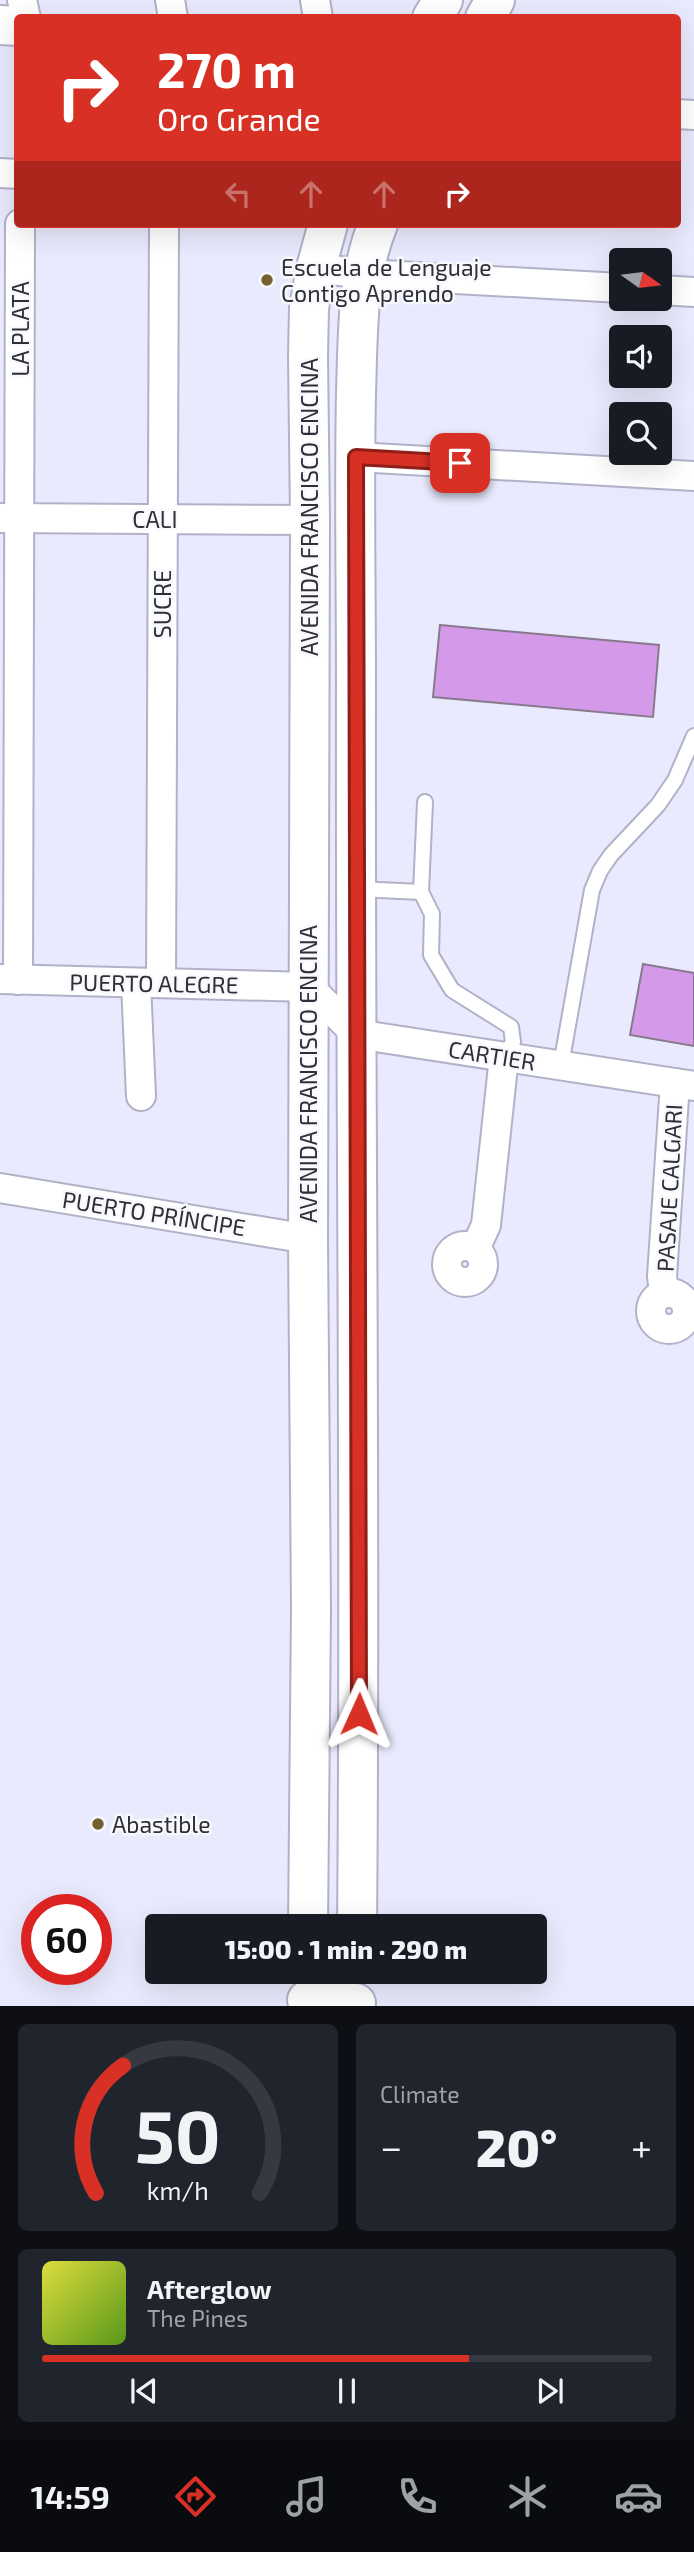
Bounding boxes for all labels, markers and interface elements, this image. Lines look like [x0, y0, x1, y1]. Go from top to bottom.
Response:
text: 270 m [157, 39, 296, 98]
icon: right [42, 42, 133, 133]
text: Oro Grande [157, 99, 321, 137]
icon: left [219, 175, 257, 213]
icon: ahead [292, 175, 330, 213]
icon: ahead [365, 175, 403, 213]
icon: right [438, 175, 476, 213]
north arrow [609, 248, 672, 312]
map controls [609, 248, 672, 465]
place label: Escuela de Lenguaje Contigo Aprendo [281, 253, 492, 307]
marker: Escuela de Lenguaje Contigo Aprendo [259, 272, 275, 288]
street label: LA PLATA [6, 281, 34, 377]
button: sound [609, 325, 672, 388]
street label: AVENIDA FRANCISCO ENCINA [295, 357, 323, 656]
button: search [609, 402, 672, 465]
pin [430, 433, 490, 493]
icon: arrive [441, 444, 479, 482]
street label: CALI [132, 505, 178, 533]
street label: SUCRE [148, 570, 176, 638]
street label: AVENIDA FRANCISCO ENCINA [294, 924, 322, 1223]
street label: PUERTO ALEGRE [69, 968, 239, 998]
street label: CARTIER [446, 1034, 538, 1076]
street label: PASAJE CALGARI [651, 1103, 687, 1273]
street label: PUERTO PRÍNCIPE [61, 1185, 247, 1241]
position arrow [322, 1677, 396, 1751]
place label: Abastible [112, 1810, 211, 1838]
marker: Abastible [90, 1816, 106, 1832]
speed limit sign: 60 [21, 1894, 112, 1985]
text: 15:00 · 1 min · 290 m [225, 1933, 467, 1964]
text: Climate [380, 2080, 460, 2108]
text: 50 [135, 2091, 221, 2179]
text: 20° [476, 2115, 557, 2177]
text: − [380, 2123, 402, 2169]
text: + [631, 2123, 652, 2169]
text: km/h [147, 2175, 209, 2205]
text: Afterglow [147, 2273, 272, 2304]
text: The Pines [147, 2304, 248, 2332]
icon: previous [125, 2372, 163, 2410]
icon: pause [328, 2372, 366, 2410]
icon: next [531, 2372, 569, 2410]
icon: directions [171, 2472, 220, 2521]
icon: music [282, 2472, 331, 2521]
icon: phone [393, 2472, 442, 2521]
icon: climate [503, 2472, 552, 2521]
icon: car [614, 2472, 663, 2521]
text: 14:59 [31, 2477, 110, 2515]

